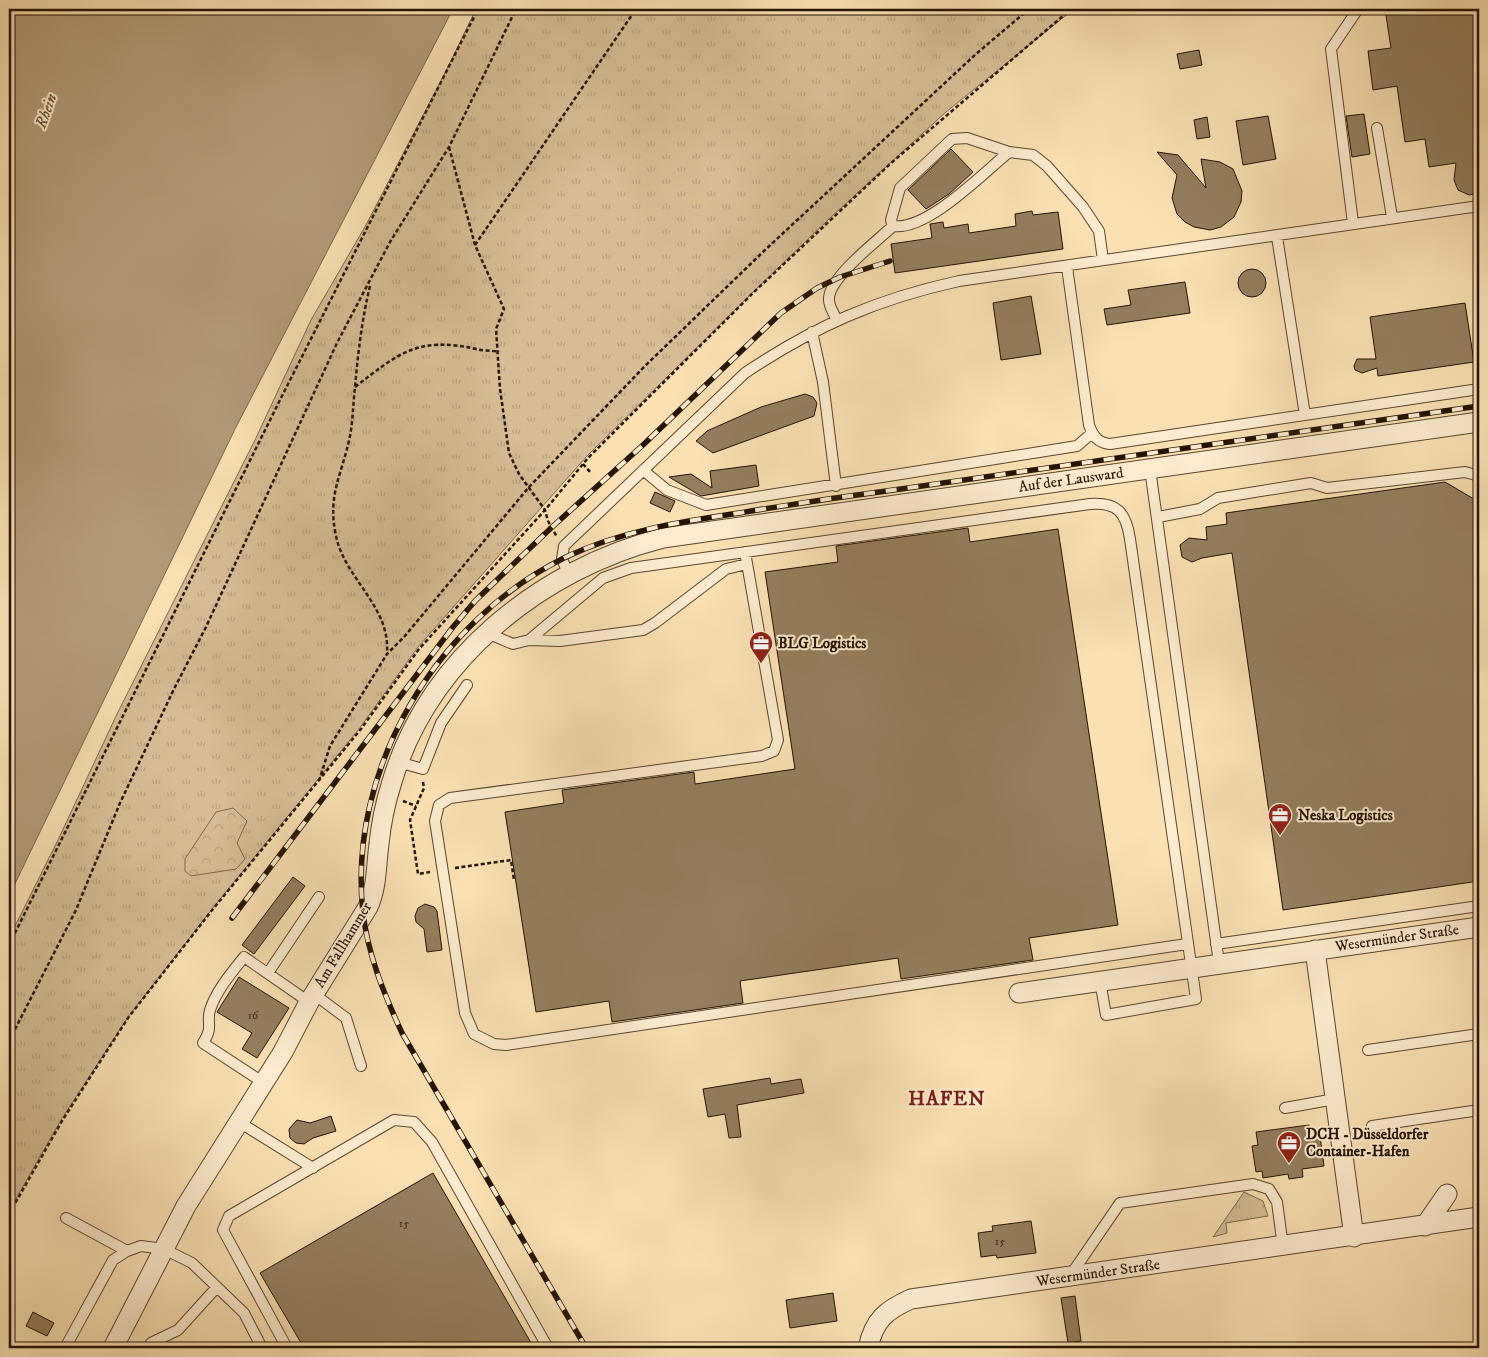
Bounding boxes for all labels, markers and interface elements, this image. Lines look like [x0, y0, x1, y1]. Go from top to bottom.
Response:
water label: Rhein [30, 91, 61, 132]
street label: Auf der Lausward [1017, 463, 1125, 497]
office icon: BLG Logistics [748, 630, 774, 664]
place label: BLG Logistics [778, 634, 866, 653]
office icon: Neska Logistics [1267, 802, 1293, 836]
place label: Neska Logistics [1298, 806, 1393, 825]
street label: Am Fallhammer [310, 898, 376, 991]
street label: Wesermünder Straße [1333, 920, 1460, 956]
house number: 16 [248, 1008, 259, 1023]
district label: HAFEN [908, 1087, 986, 1112]
place label: DCH - Düsseldorfer Container-Hafen [1306, 1125, 1429, 1161]
office icon: DCH - Düsseldorfer Container-Hafen [1276, 1130, 1302, 1164]
house number: 15 [399, 1216, 409, 1231]
house number: 15 [995, 1234, 1005, 1249]
street label: Wesermünder Straße [1034, 1255, 1161, 1291]

